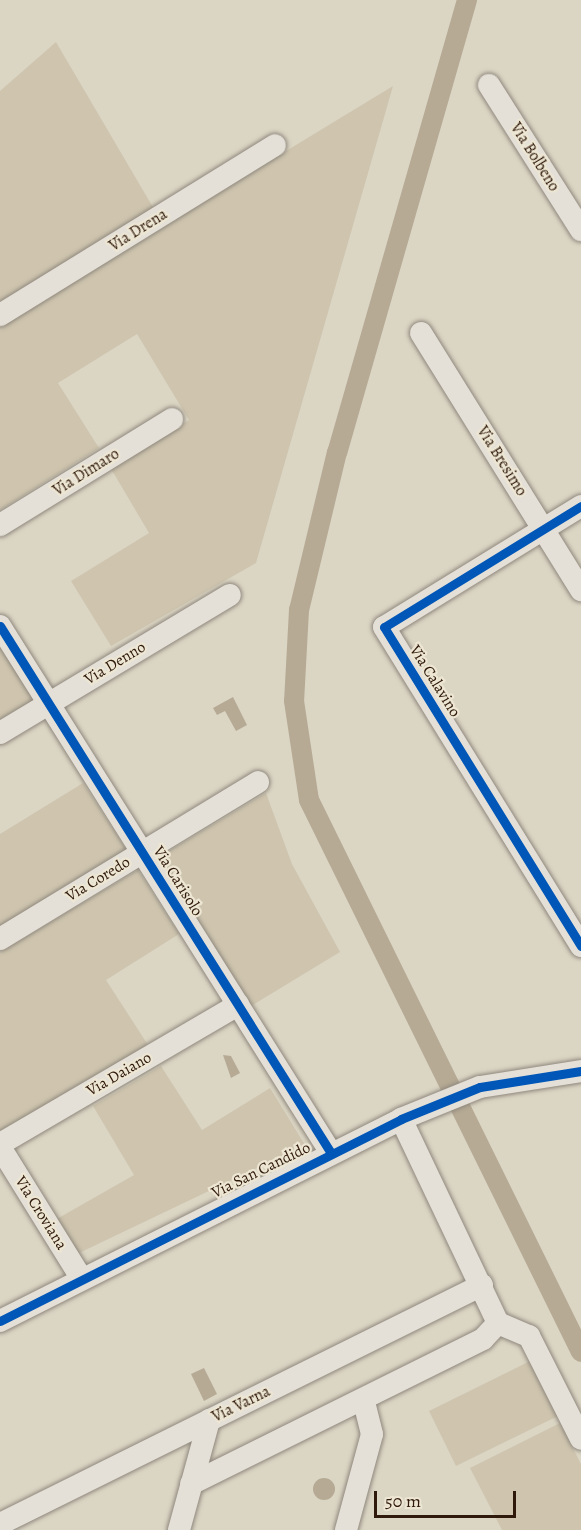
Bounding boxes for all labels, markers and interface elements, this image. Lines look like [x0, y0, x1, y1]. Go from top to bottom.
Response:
street label: Via Bolbeno [506, 119, 564, 195]
street label: Via Drena [105, 205, 171, 255]
street label: Via Bresimo [473, 422, 531, 500]
street label: Via Dimaro [49, 444, 123, 500]
street label: Via Denno [81, 637, 149, 689]
street label: Via Calavino [405, 642, 465, 720]
street label: Via Carisolo [149, 843, 207, 919]
street label: Via Coredo [62, 852, 134, 906]
street label: Via Daiano [83, 1048, 155, 1100]
street label: Via San Candido [208, 1138, 314, 1202]
street label: Via Croviana [11, 1173, 71, 1253]
street label: Via Varna [209, 1382, 273, 1426]
scale bar [377, 1479, 520, 1517]
text: 50 m [385, 1489, 421, 1513]

